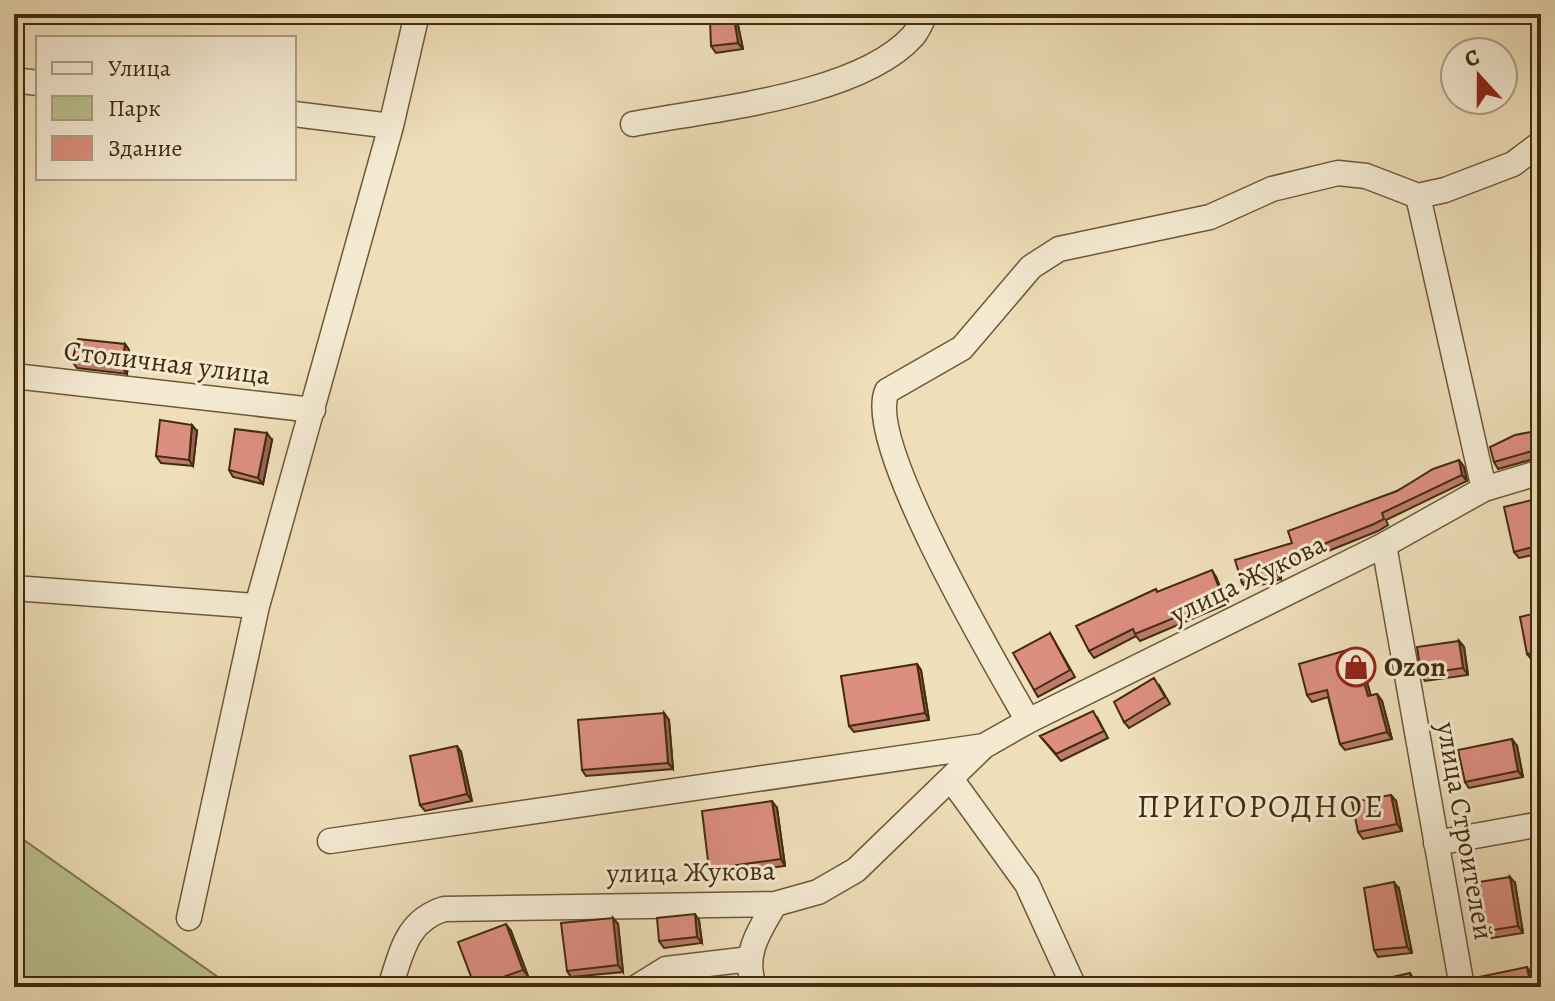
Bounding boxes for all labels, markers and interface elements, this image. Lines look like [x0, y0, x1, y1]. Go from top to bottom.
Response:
legend [36, 36, 296, 180]
north arrow [1439, 36, 1519, 116]
text: С [1460, 42, 1484, 75]
text: Улица [108, 52, 171, 84]
text: Парк [108, 92, 161, 124]
text: Здание [108, 132, 183, 164]
street label: Столичная улица [62, 331, 272, 395]
street label: улица Жукова [1163, 525, 1332, 634]
shop icon: Ozon [1335, 646, 1377, 688]
place label: Ozon [1384, 648, 1446, 686]
street label: улица Строителей [1427, 718, 1503, 943]
district label: ПРИГОРОДНОЕ [1137, 784, 1385, 828]
street label: улица Жукова [605, 852, 776, 892]

